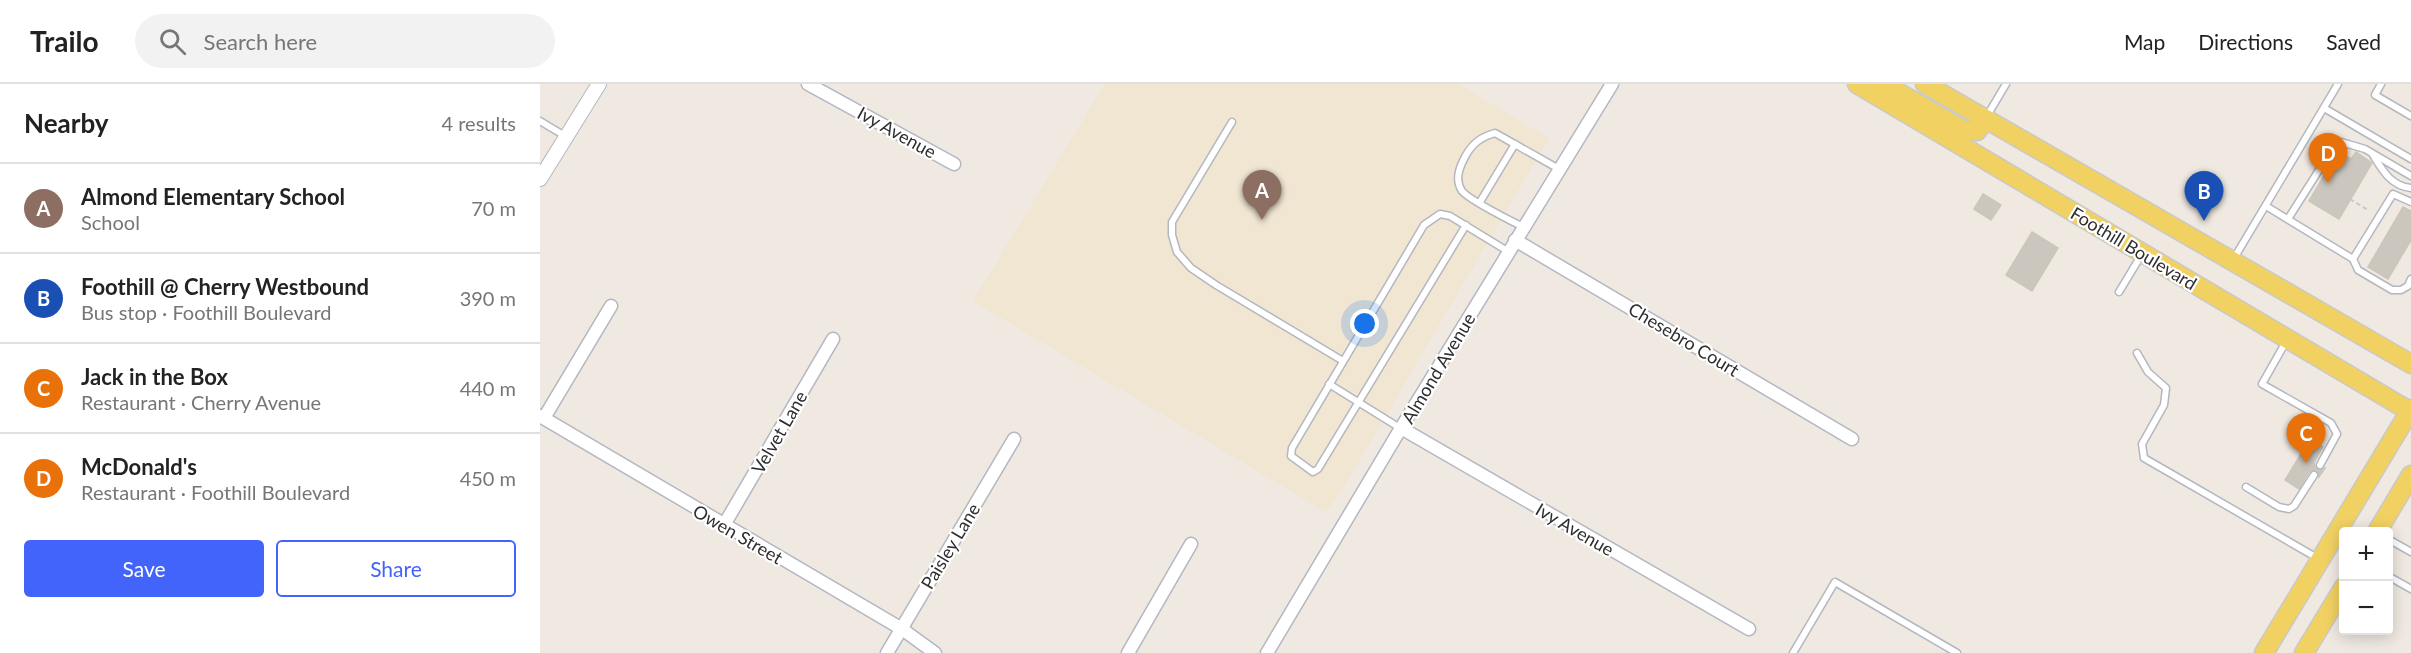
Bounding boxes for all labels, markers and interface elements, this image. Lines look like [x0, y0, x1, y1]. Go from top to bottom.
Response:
search box [135, 14, 555, 68]
text: Trailo [30, 24, 99, 58]
icon: search [156, 25, 189, 58]
text: Search here [204, 28, 317, 55]
text: Map [2124, 29, 2165, 54]
text: Directions [2198, 29, 2293, 54]
text: Saved [2326, 29, 2381, 54]
street label: Ivy Avenue [854, 101, 940, 163]
text: Nearby [24, 107, 109, 139]
text: 4 results [441, 111, 516, 135]
pin: D [2308, 134, 2348, 183]
pin: A [1242, 170, 1282, 220]
pin: B [2184, 172, 2224, 221]
text: Almond Elementary School [81, 183, 345, 210]
text: A [37, 196, 50, 220]
text: 70 m [471, 196, 516, 220]
street label: Foothill Boulevard [2067, 202, 2201, 294]
text: School [81, 210, 140, 234]
text: Foothill @ Cherry Westbound [81, 273, 369, 300]
text: B [37, 286, 50, 310]
text: 390 m [460, 286, 516, 310]
street label: Chesebro Court [1625, 297, 1744, 381]
text: Bus stop · Foothill Boulevard [81, 300, 332, 324]
your location [1350, 309, 1379, 338]
street label: Almond Avenue [1396, 309, 1480, 427]
text: Jack in the Box [81, 363, 228, 390]
text: C [37, 376, 50, 400]
text: 440 m [460, 376, 516, 400]
street label: Velvet Lane [747, 387, 811, 477]
text: Restaurant · Cherry Avenue [81, 390, 321, 414]
pin: C [2286, 414, 2326, 463]
text: McDonald's [81, 453, 197, 480]
text: D [36, 466, 51, 490]
text: 450 m [460, 466, 516, 490]
text: Restaurant · Foothill Boulevard [81, 480, 350, 504]
street label: Ivy Avenue [1532, 498, 1618, 560]
street label: Owen Street [689, 499, 787, 569]
street label: Paisley Lane [916, 499, 984, 593]
map controls [2339, 527, 2393, 635]
button: + [2339, 527, 2393, 581]
button: Save [24, 540, 264, 597]
button: Share [276, 540, 516, 597]
button: − [2339, 581, 2393, 635]

